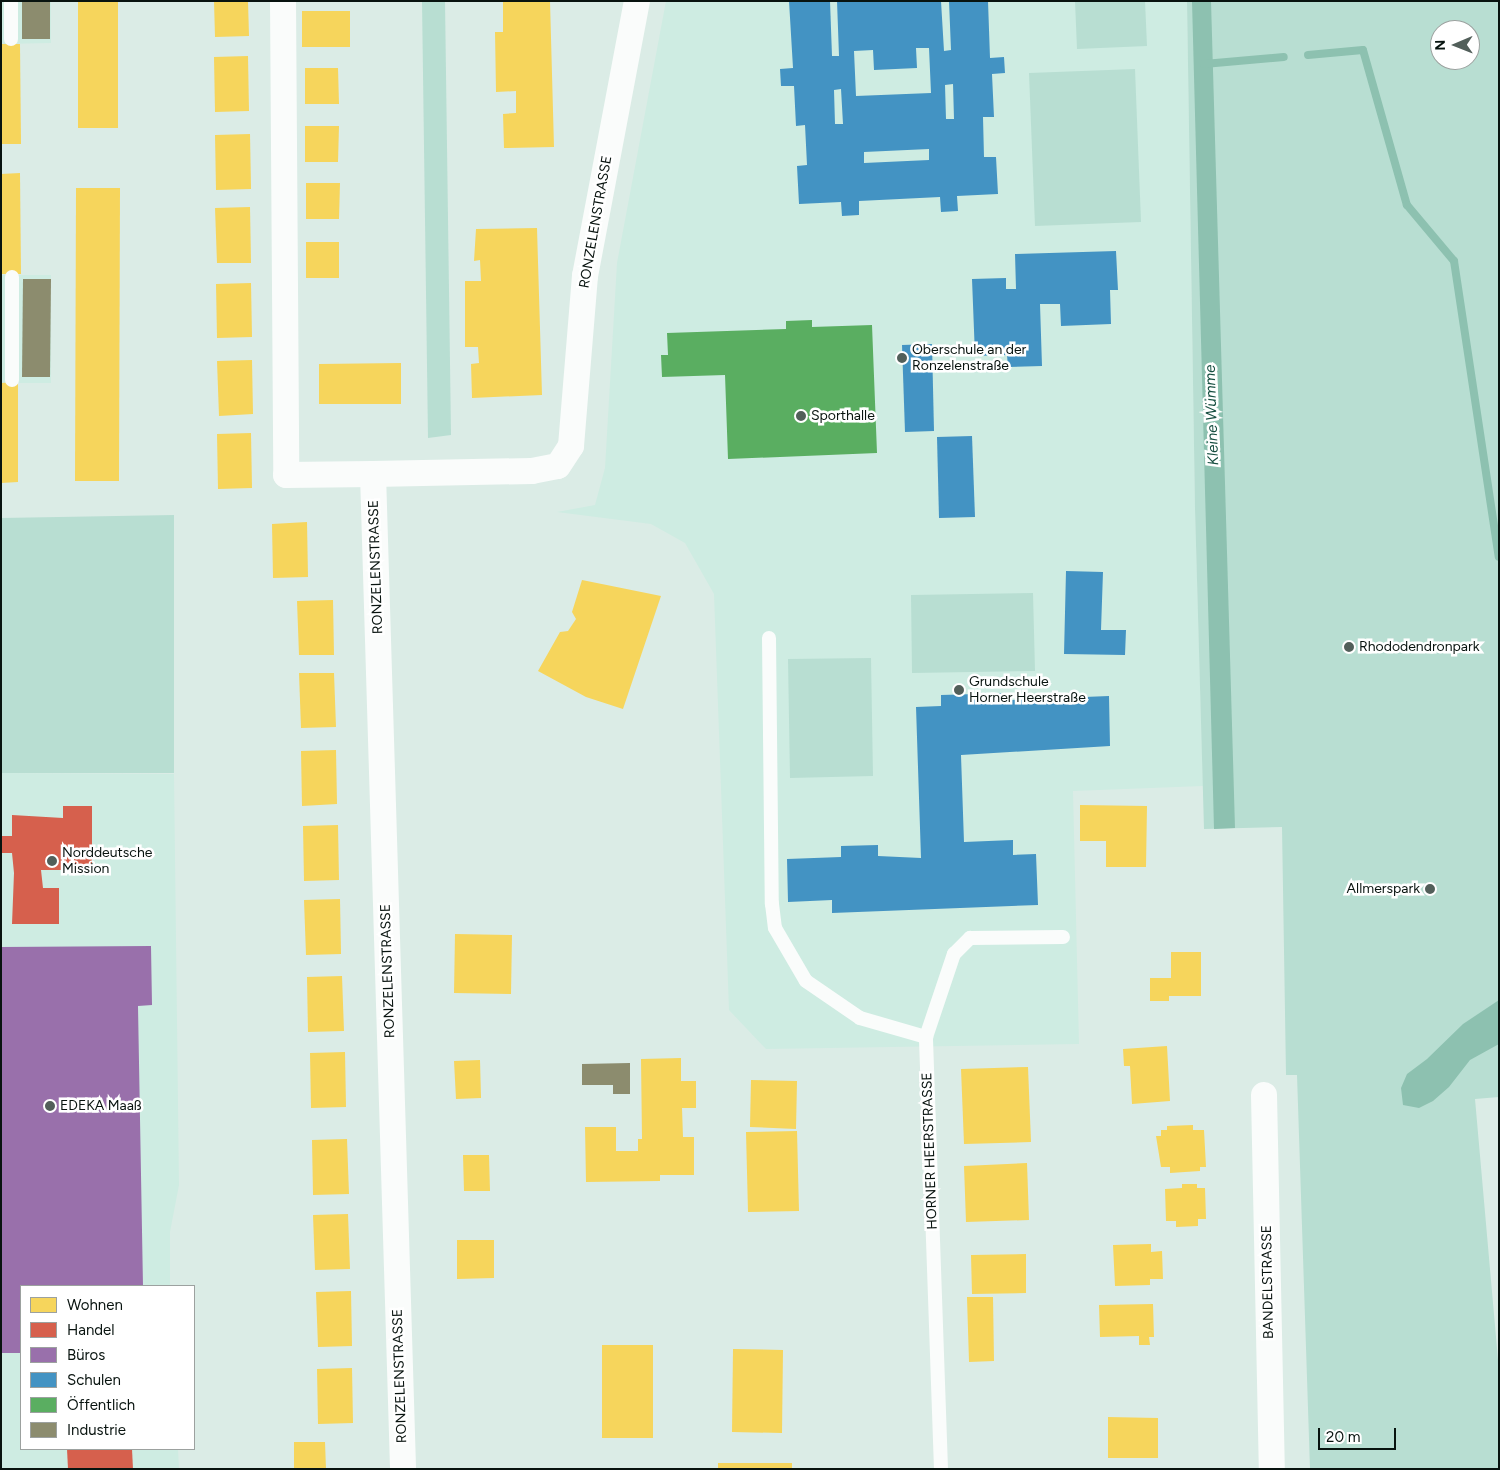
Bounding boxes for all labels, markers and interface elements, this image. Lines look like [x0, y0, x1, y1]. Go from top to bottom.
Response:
north arrow [1430, 20, 1480, 70]
text: N [1432, 40, 1449, 51]
street label: RONZELENSTRASSE [576, 154, 616, 290]
place label: Oberschule an der Ronzelenstraße [912, 342, 1026, 374]
marker: Oberschule an der Ronzelenstraße [896, 352, 908, 364]
water label: Kleine Wümme [1201, 364, 1223, 466]
place label: Sporthalle [811, 408, 875, 424]
marker: Sporthalle [795, 410, 807, 422]
street label: RONZELENSTRASSE [365, 500, 387, 634]
place label: Rhododendronpark [1359, 639, 1479, 655]
marker: Rhododendronpark [1343, 641, 1355, 653]
place label: Grundschule Horner Heerstraße [969, 674, 1086, 706]
marker: Grundschule Horner Heerstraße [953, 684, 965, 696]
place label: Norddeutsche Mission [62, 845, 152, 878]
marker: Norddeutsche Mission [46, 855, 58, 867]
place label: Allmerspark [1347, 881, 1420, 897]
marker: Allmerspark [1424, 883, 1436, 895]
street label: RONZELENSTRASSE [377, 904, 399, 1038]
street label: HORNER HEERSTRASSE [919, 1072, 941, 1230]
place label: EDEKA Maaß [60, 1098, 142, 1114]
marker: EDEKA Maaß [44, 1100, 56, 1112]
street label: BANDELSTRASSE [1259, 1225, 1277, 1339]
legend [20, 1285, 195, 1450]
text: Wohnen [67, 1296, 123, 1314]
street label: RONZELENSTRASSE [389, 1309, 411, 1443]
text: Handel [67, 1321, 115, 1339]
text: Büros [67, 1346, 105, 1364]
text: Schulen [67, 1371, 121, 1389]
text: Öffentlich [67, 1396, 135, 1414]
scale bar [1320, 1418, 1398, 1450]
text: Industrie [67, 1421, 126, 1439]
text: 20 m [1326, 1428, 1360, 1446]

